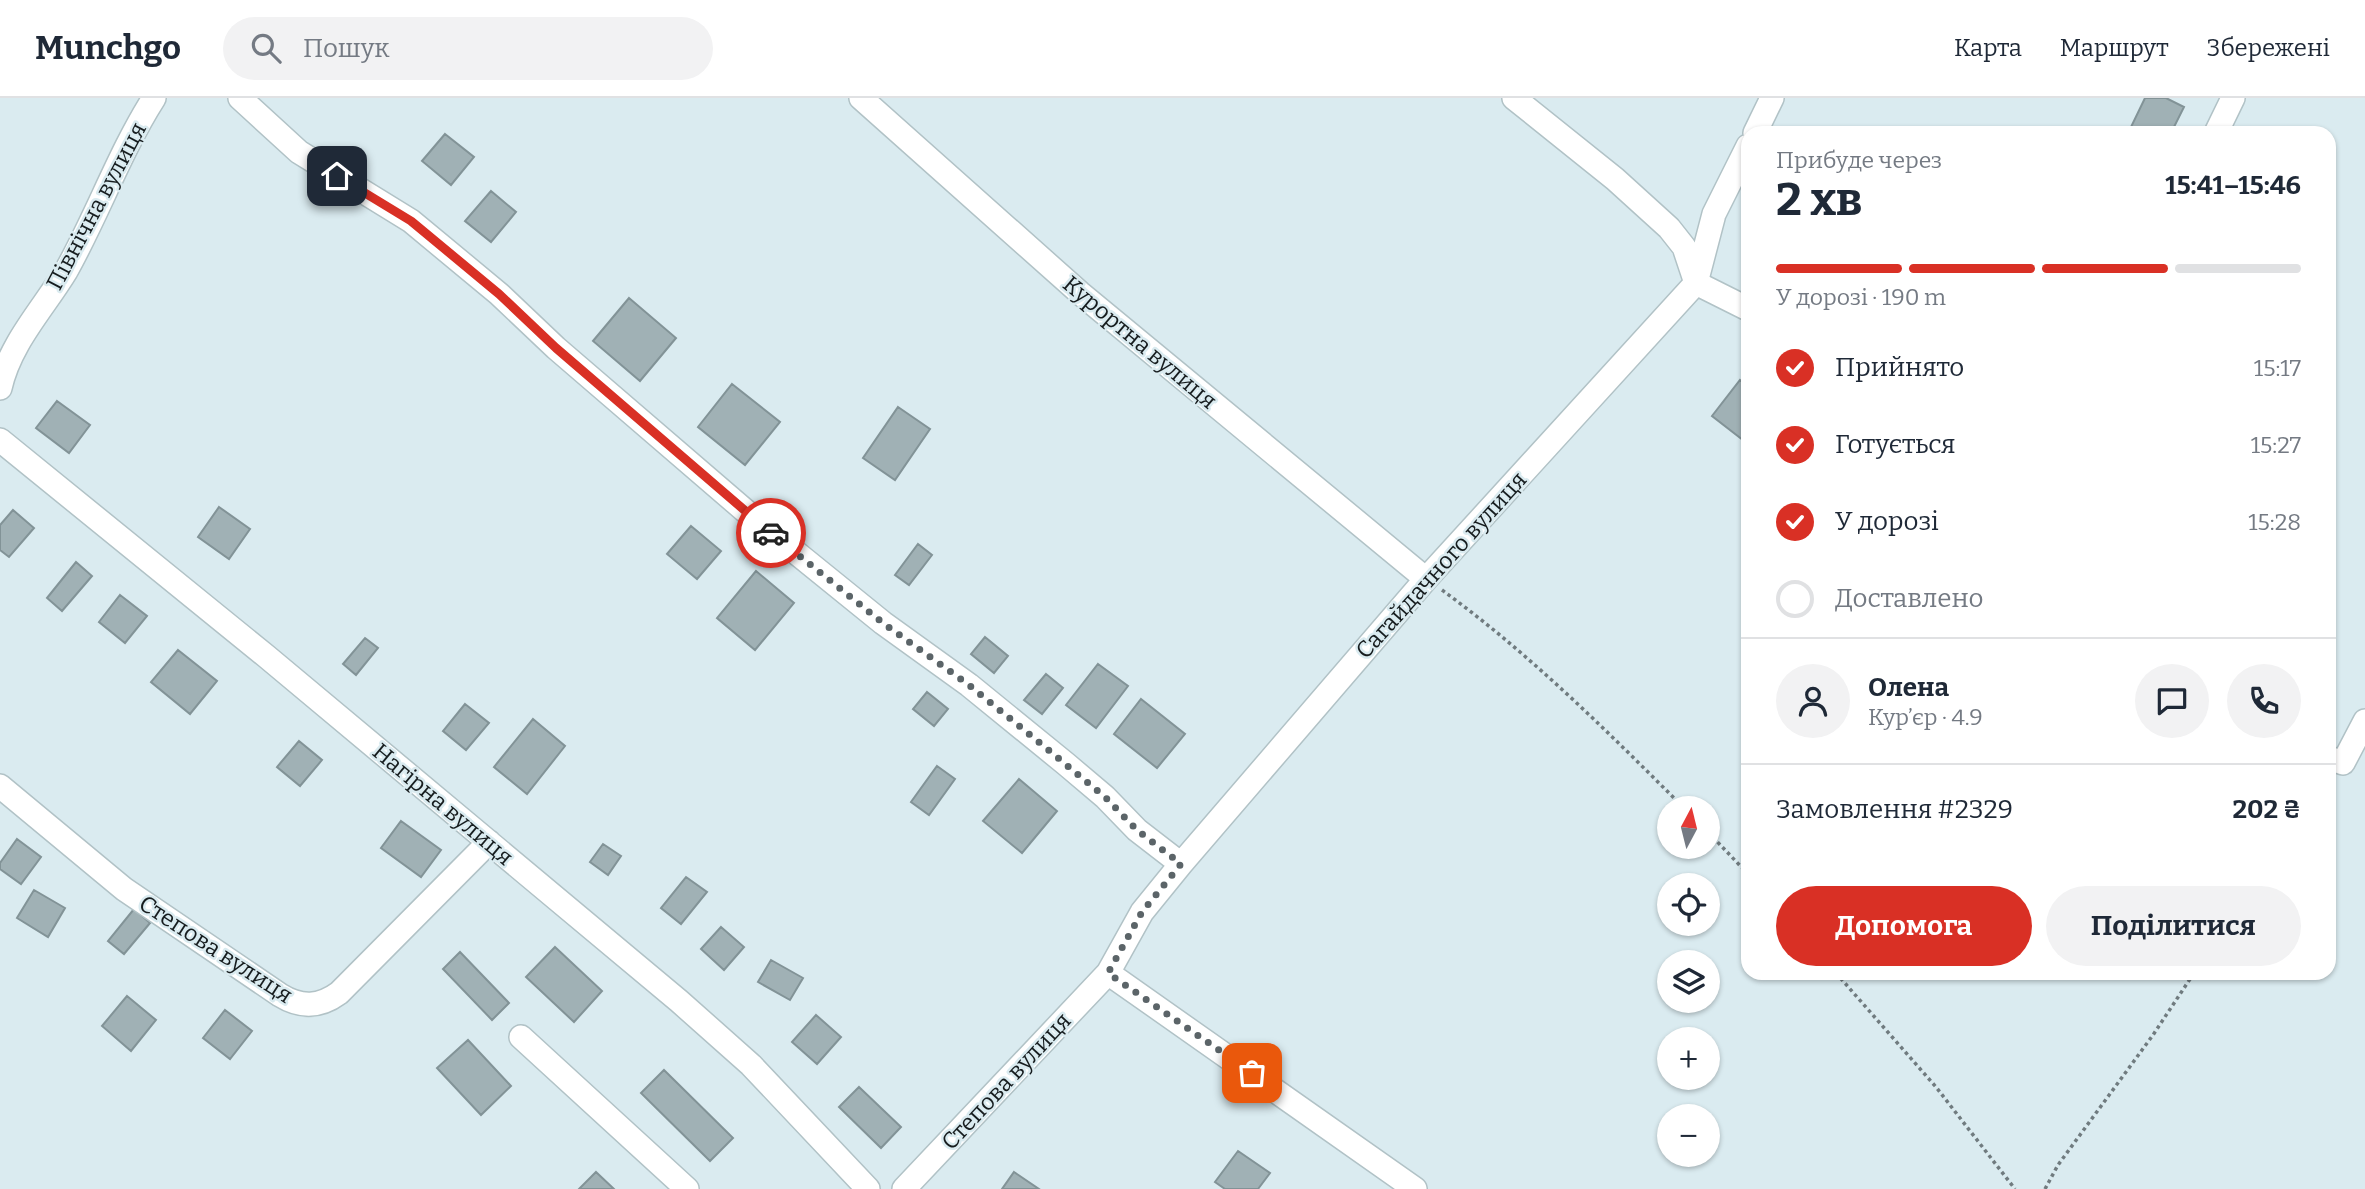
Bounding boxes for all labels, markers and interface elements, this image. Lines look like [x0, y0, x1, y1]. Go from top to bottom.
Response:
search box [223, 17, 713, 80]
text: Munchgo [35, 28, 181, 68]
icon: search [247, 29, 285, 67]
text: Пошук [303, 33, 390, 64]
text: Карта [1954, 34, 2022, 62]
text: Маршрут [2060, 34, 2169, 62]
text: Збережені [2207, 34, 2330, 62]
street label: Північна вулиця [40, 117, 152, 295]
pin [307, 146, 367, 206]
text: Прибуде через [1776, 146, 1942, 174]
icon: home [318, 157, 356, 195]
text: 15:41–15:46 [2165, 170, 2301, 201]
text: 2 хв [1776, 172, 1862, 227]
street label: Курортна вулиця [1057, 270, 1223, 414]
text: У дорозі · 190 m [1776, 283, 1946, 311]
icon: check [1776, 349, 1814, 387]
text: Прийнято [1835, 352, 1964, 383]
text: 15:17 [2254, 354, 2301, 382]
icon: check [1776, 426, 1814, 464]
text: Готується [1835, 429, 1955, 460]
text: 15:27 [2251, 431, 2301, 459]
street label: Сагайдачного вулиця [1350, 466, 1532, 664]
courier [736, 498, 806, 568]
icon: check [1776, 503, 1814, 541]
text: У дорозі [1835, 506, 1939, 537]
text: 15:28 [2248, 508, 2301, 536]
icon: car [752, 514, 790, 552]
text: Доставлено [1835, 583, 1984, 614]
button: person [1776, 664, 1850, 738]
button: chat [2135, 664, 2209, 738]
button: phone [2227, 664, 2301, 738]
text: Олена [1868, 672, 1949, 703]
text: Кур’єр · 4.9 [1868, 703, 1983, 731]
street label: Нагірна вулиця [367, 737, 519, 871]
text: Замовлення #2329 [1776, 794, 2013, 825]
text: 202 ₴ [2232, 794, 2301, 825]
north arrow [1657, 796, 1720, 859]
map controls [1657, 796, 1720, 1167]
button: locate [1657, 873, 1720, 936]
button: Допомога [1776, 886, 2032, 966]
button: Поділитися [2046, 886, 2301, 966]
street label: Степова вулиця [134, 889, 298, 1009]
button: layers [1657, 950, 1720, 1013]
street label: Степова вулиця [935, 1007, 1077, 1155]
button: + [1657, 1027, 1720, 1090]
pin [1222, 1043, 1282, 1103]
icon: bag [1233, 1054, 1271, 1092]
button: − [1657, 1104, 1720, 1167]

